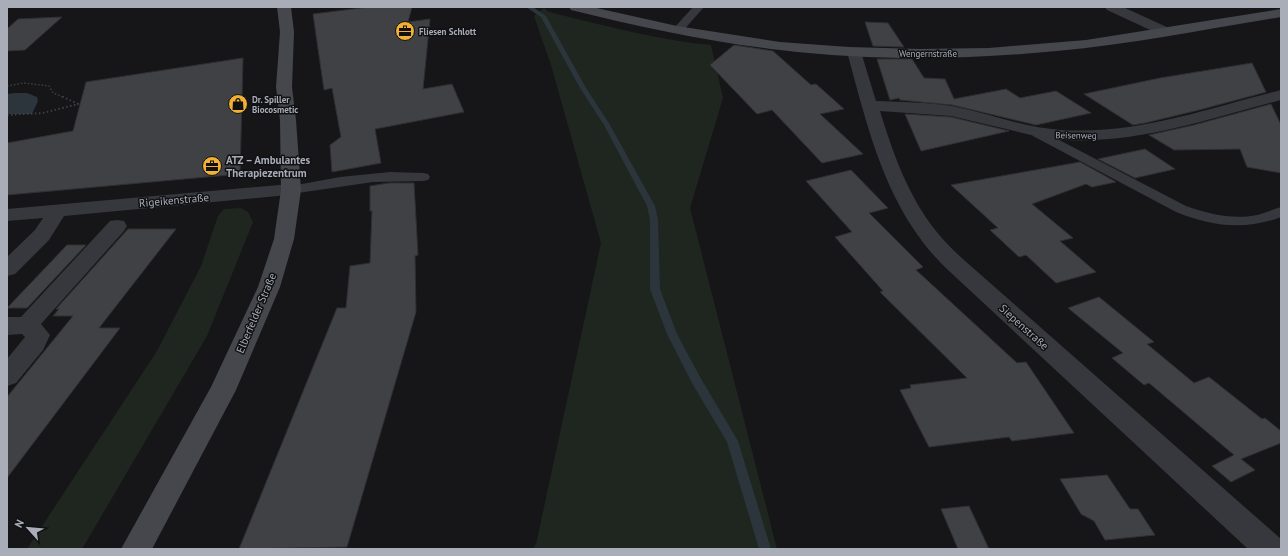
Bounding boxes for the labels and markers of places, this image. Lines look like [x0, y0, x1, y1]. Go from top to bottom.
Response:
office icon: Fliesen Schlott [394, 20, 416, 42]
place label: Fliesen Schlott [419, 26, 477, 37]
shop icon: Dr. Spiller Biocosmetic [227, 93, 249, 115]
place label: Dr. Spiller Biocosmetic [252, 94, 298, 115]
place label: ATZ – Ambulantes Therapiezentrum [226, 153, 311, 180]
office icon: ATZ – Ambulantes Therapiezentrum [201, 155, 223, 177]

